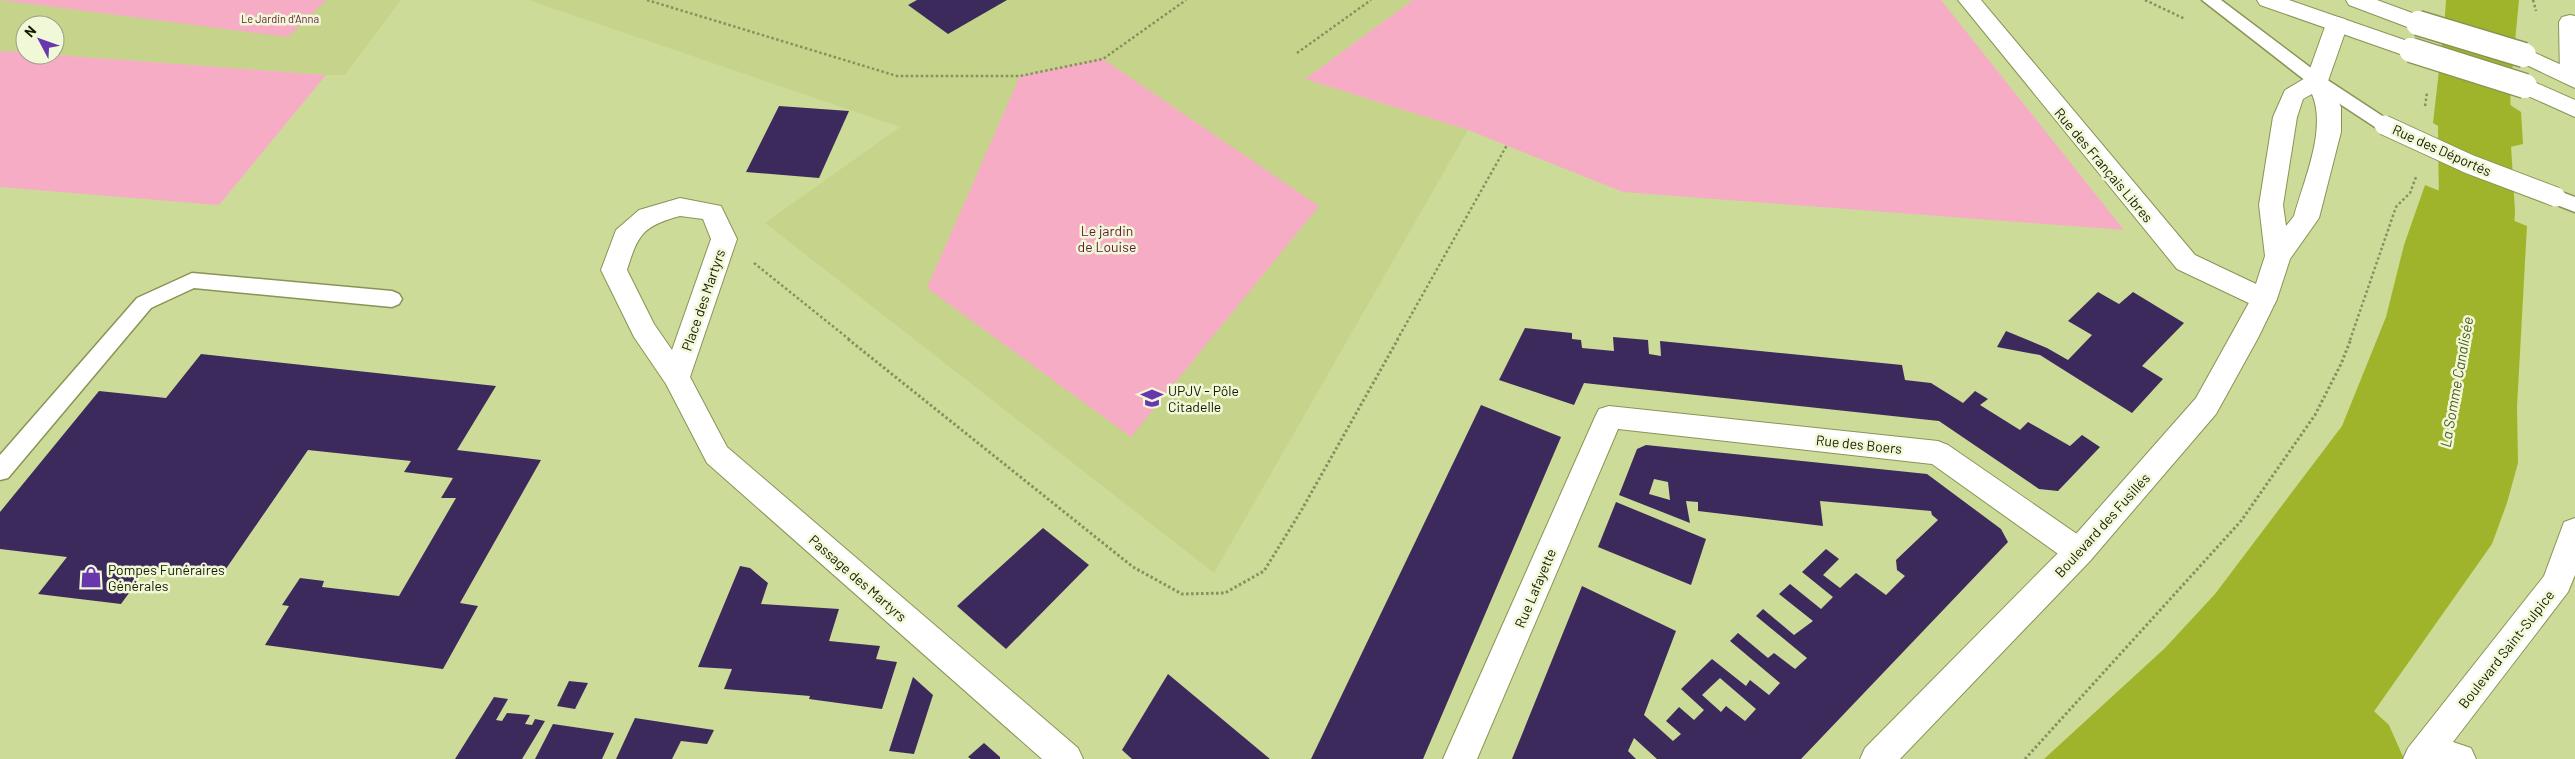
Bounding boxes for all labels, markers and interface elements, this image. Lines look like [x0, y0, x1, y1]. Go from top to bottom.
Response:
park label: Le Jardin d'Anna [241, 12, 319, 25]
north arrow [15, 15, 65, 65]
text: N [20, 22, 39, 40]
street label: Rue des Français Libres [2051, 104, 2157, 226]
street label: Rue des Déportés [2390, 121, 2494, 180]
park label: Le jardin de Louise [1078, 222, 1136, 255]
street label: Place des Martyrs [678, 247, 728, 353]
water label: La Somme Canalisée [2436, 315, 2476, 449]
place label: UPJV - Pôle Citadelle [1168, 382, 1239, 415]
school or university icon: UPJV - Pôle Citadelle [1139, 385, 1165, 411]
street label: Rue des Boers [1815, 431, 1903, 457]
street label: Boulevard des Fusillés [2051, 469, 2153, 581]
street label: Passage des Martyrs [806, 531, 911, 625]
street label: Rue Lafayette [1511, 546, 1559, 630]
place label: Pompes Funéraires Générales [108, 561, 225, 594]
shop icon: Pompes Funéraires Générales [78, 564, 104, 590]
street label: Boulevard Saint-Sulpice [2455, 587, 2557, 711]

